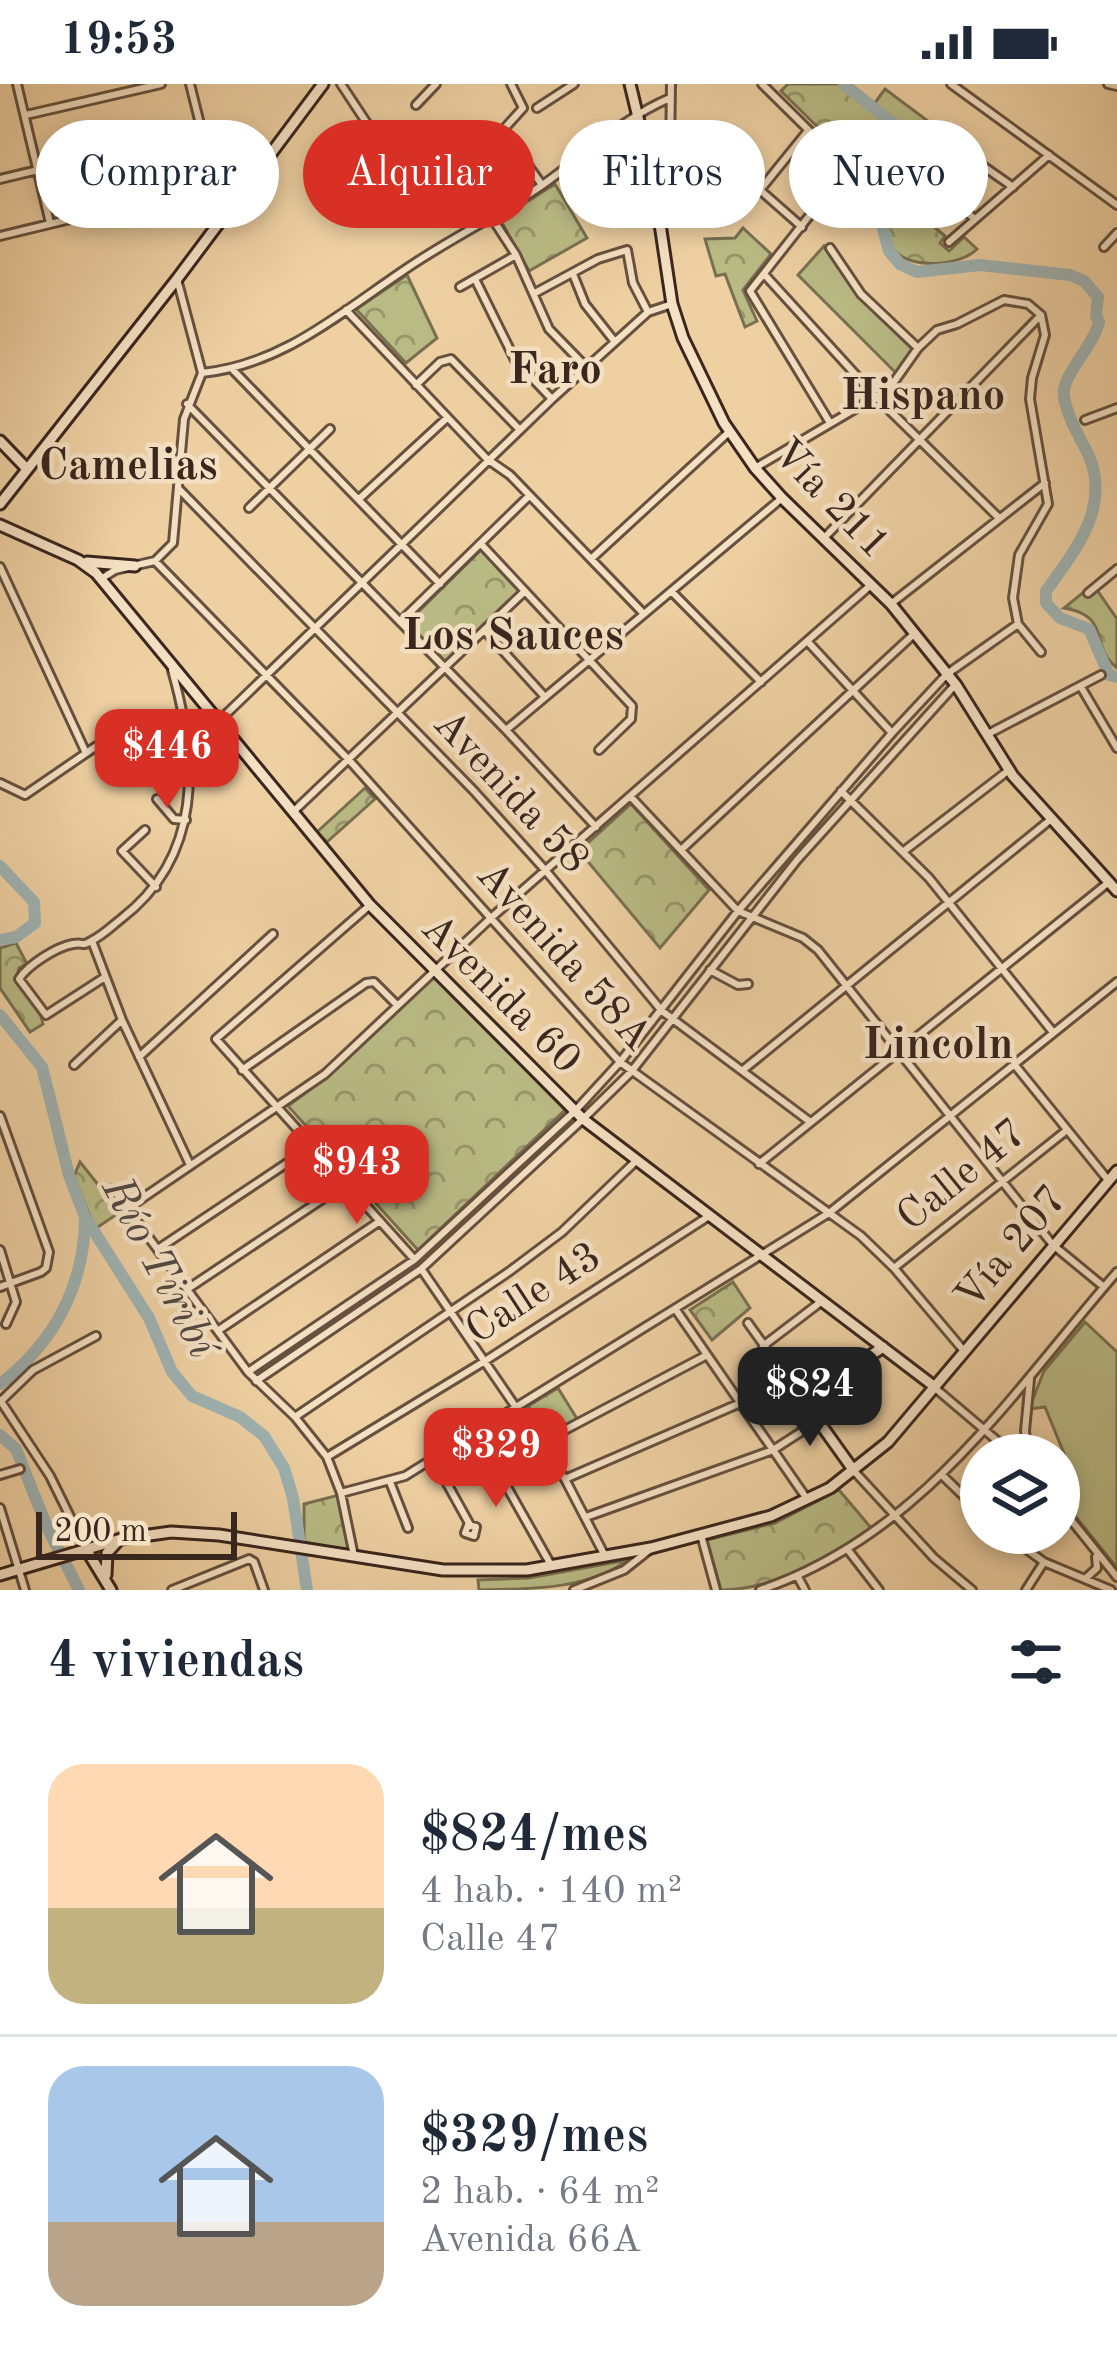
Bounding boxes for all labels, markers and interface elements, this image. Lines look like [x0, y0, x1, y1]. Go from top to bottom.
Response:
text: 19:53 [60, 19, 177, 64]
chip: Comprar [36, 120, 279, 228]
chip: Alquilar [303, 120, 535, 228]
chip: Filtros [559, 120, 765, 228]
chip: Nuevo [789, 120, 988, 228]
district label: Faro [508, 349, 602, 394]
district label: Hispano [841, 375, 1005, 420]
street label: Vía 211 [764, 432, 896, 567]
district label: Camelias [38, 445, 218, 490]
district label: Los Sauces [402, 615, 624, 660]
street label: Avenida 58 [424, 703, 596, 882]
pin: $446 [96, 709, 238, 811]
text: $446 [122, 728, 212, 767]
street label: Avenida 58A [468, 854, 658, 1059]
street label: Avenida 60 [412, 907, 588, 1083]
district label: Lincoln [862, 1024, 1014, 1069]
street label: Calle 47 [890, 1112, 1035, 1240]
pin: $943 [286, 1125, 428, 1227]
text: $943 [312, 1144, 402, 1183]
water label: Río Tiribí [91, 1169, 226, 1369]
street label: Vía 207 [949, 1179, 1076, 1319]
street label: Calle 43 [459, 1236, 609, 1353]
pin: $824 [739, 1347, 881, 1449]
text: $824 [765, 1366, 855, 1405]
pin: $329 [425, 1408, 567, 1510]
text: $329 [451, 1427, 541, 1466]
map controls [960, 1434, 1080, 1554]
button: layers [960, 1434, 1080, 1554]
scale bar [36, 1506, 237, 1559]
text: 200 m [54, 1516, 147, 1549]
icon: filters [1003, 1629, 1069, 1695]
text: 4 viviendas [48, 1637, 304, 1688]
text: $824/mes [420, 1811, 648, 1862]
icon: home [144, 1812, 288, 1956]
text: 4 hab. · 140 m² [420, 1872, 682, 1911]
text: Calle 47 [420, 1920, 561, 1959]
text: $329/mes [420, 2112, 648, 2163]
icon: home [144, 2114, 288, 2258]
text: 2 hab. · 64 m² [420, 2173, 660, 2212]
text: Avenida 66A [420, 2221, 641, 2260]

